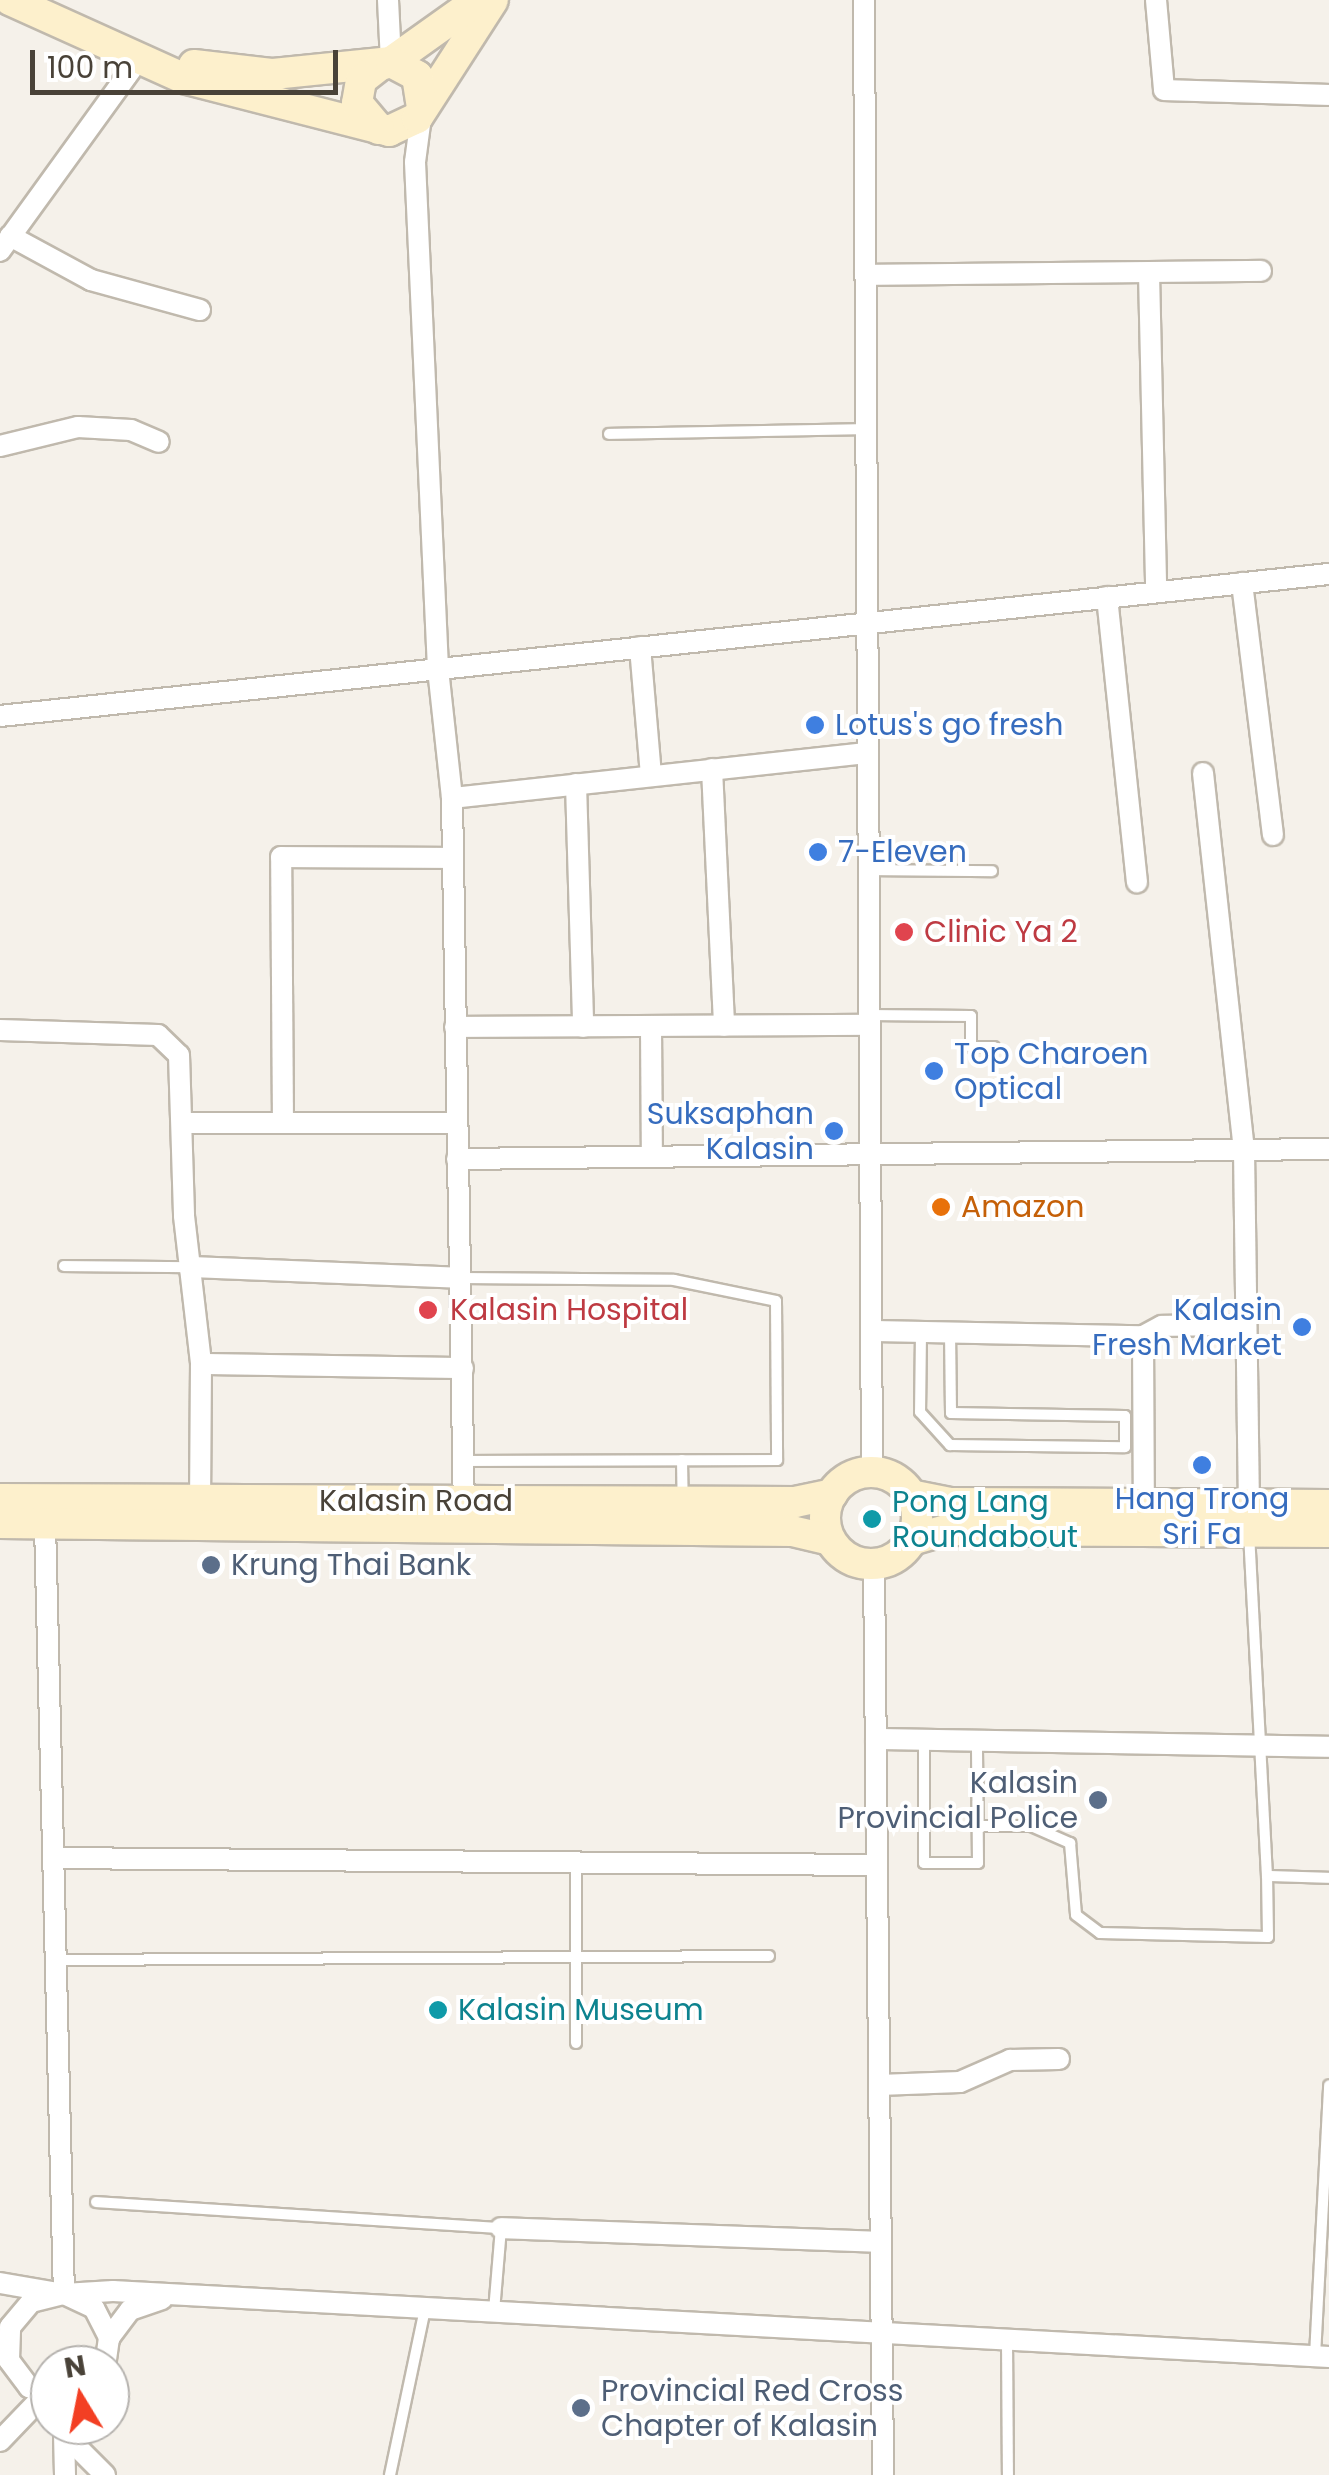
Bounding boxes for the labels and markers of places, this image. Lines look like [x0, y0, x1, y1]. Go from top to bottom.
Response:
place label: Lotus's go fresh [835, 707, 1063, 743]
marker: Lotus's go fresh [804, 714, 826, 736]
place label: 7-Eleven [838, 834, 967, 870]
marker: 7-Eleven [807, 841, 829, 863]
place label: Clinic Ya 2 [924, 914, 1078, 950]
marker: Clinic Ya 2 [893, 921, 915, 943]
place label: Top Charoen Optical [954, 1036, 1149, 1106]
marker: Top Charoen Optical [923, 1060, 945, 1082]
place label: Suksaphan Kalasin [647, 1096, 814, 1166]
marker: Suksaphan Kalasin [823, 1120, 845, 1142]
place label: Amazon [961, 1189, 1084, 1225]
marker: Amazon [930, 1196, 952, 1218]
place label: Kalasin Hospital [450, 1292, 688, 1328]
place label: Kalasin Fresh Market [1092, 1292, 1282, 1362]
marker: Kalasin Hospital [415, 1297, 441, 1323]
marker: Kalasin Fresh Market [1291, 1316, 1313, 1338]
marker: Hang Trong Sri Fa [1191, 1454, 1213, 1476]
place label: Hang Trong Sri Fa [1115, 1481, 1289, 1552]
place label: Pong Lang Roundabout [892, 1484, 1078, 1554]
marker: Pong Lang Roundabout [861, 1508, 883, 1530]
place label: Krung Thai Bank [231, 1547, 471, 1583]
marker: Krung Thai Bank [200, 1554, 222, 1576]
place label: Kalasin Provincial Police [837, 1765, 1078, 1836]
marker: Kalasin Provincial Police [1087, 1789, 1109, 1811]
place label: Kalasin Museum [458, 1992, 704, 2028]
marker: Kalasin Museum [427, 1999, 449, 2021]
place label: Provincial Red Cross Chapter of Kalasin [601, 2373, 903, 2444]
marker: Provincial Red Cross Chapter of Kalasin [570, 2397, 592, 2419]

